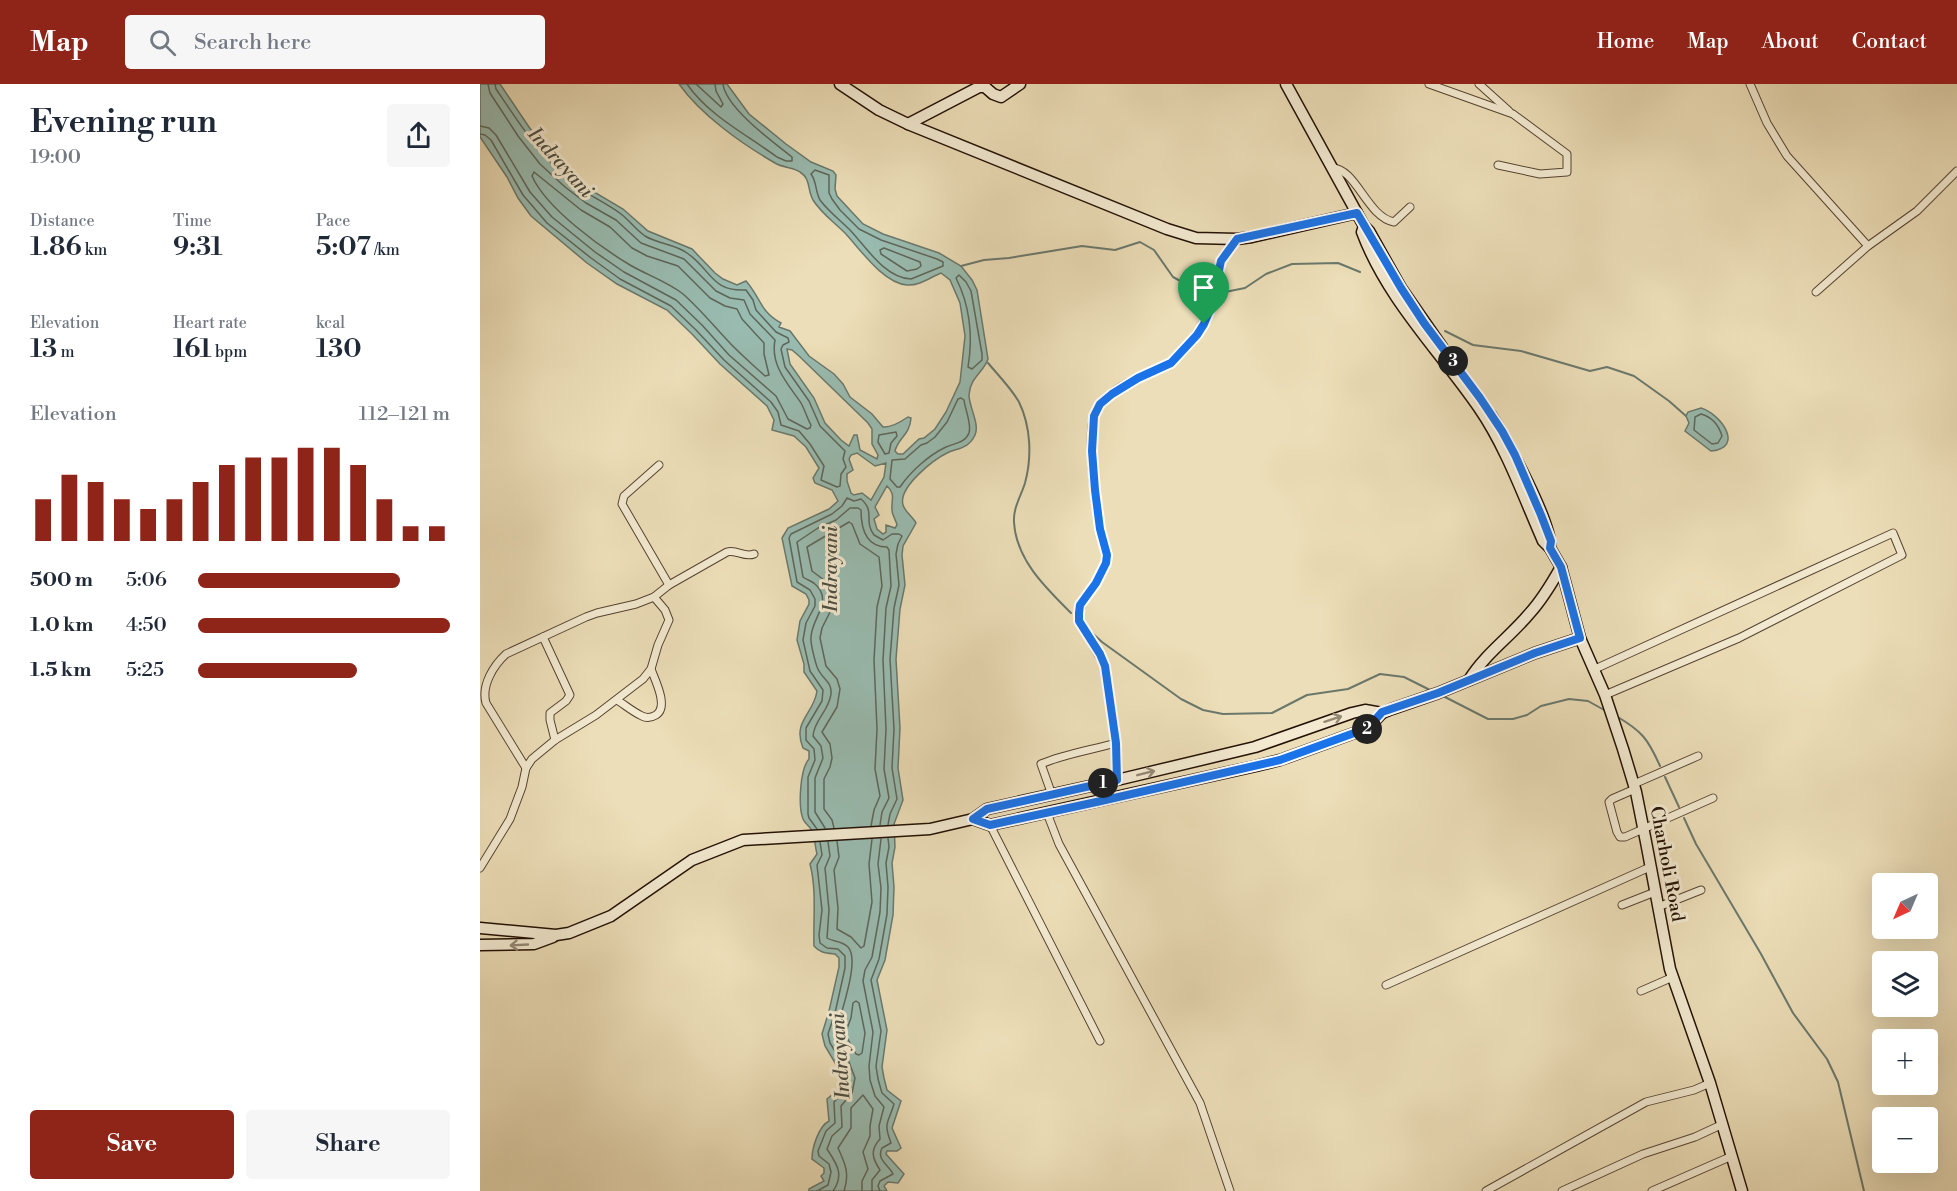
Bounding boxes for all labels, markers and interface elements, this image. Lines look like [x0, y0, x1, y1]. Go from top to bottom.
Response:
search box [125, 15, 545, 69]
text: Map [30, 25, 89, 60]
icon: search [146, 26, 179, 59]
text: Search here [194, 29, 311, 56]
text: Home [1597, 29, 1654, 55]
text: Map [1687, 29, 1729, 55]
text: About [1762, 29, 1819, 55]
text: Contact [1852, 29, 1927, 55]
text: Evening run [30, 102, 217, 143]
button: share [387, 104, 450, 167]
water label: Indrayani [521, 122, 599, 204]
text: 19:00 [30, 145, 81, 170]
text: Distance [30, 211, 95, 231]
text: Time [173, 211, 212, 231]
text: Pace [316, 211, 350, 231]
text: 1.86 [30, 231, 82, 263]
text: 9:31 [173, 231, 223, 263]
text: 5:07 [316, 231, 371, 263]
text: km [82, 240, 107, 260]
text: /km [371, 240, 400, 260]
pin [1178, 262, 1229, 324]
icon: arrive [1187, 271, 1220, 304]
text: Elevation [30, 313, 99, 333]
text: Heart rate [173, 313, 247, 333]
text: kcal [316, 313, 345, 333]
text: 13 [30, 333, 57, 365]
text: 161 [173, 333, 212, 365]
text: 130 [316, 333, 362, 365]
text: m [57, 342, 75, 362]
text: bpm [212, 342, 247, 362]
pin: 3 [1438, 346, 1468, 376]
text: 3 [1448, 351, 1458, 371]
text: Elevation [30, 402, 117, 427]
text: 112–121 m [359, 402, 450, 427]
water label: Indrayani [819, 525, 844, 613]
text: 500 m [30, 568, 93, 593]
text: 5:06 [126, 568, 167, 593]
text: 1.0 km [30, 613, 94, 638]
text: 4:50 [126, 613, 167, 638]
text: 1.5 km [30, 658, 91, 683]
text: 5:25 [126, 658, 164, 683]
one-way arrow [1323, 713, 1342, 724]
pin: 2 [1352, 714, 1382, 744]
text: 2 [1362, 719, 1372, 739]
one-way arrow [1136, 767, 1155, 779]
pin: 1 [1088, 768, 1118, 798]
text: 1 [1099, 773, 1107, 793]
street label: Charholi Road [1645, 804, 1690, 924]
north arrow [1872, 873, 1938, 939]
map controls [1872, 873, 1938, 1173]
one-way arrow [510, 939, 530, 950]
button: layers [1872, 951, 1938, 1017]
water label: Indrayani [825, 1011, 857, 1101]
button: + [1872, 1029, 1938, 1095]
button: − [1872, 1107, 1938, 1173]
button: Save [30, 1110, 234, 1179]
button: Share [246, 1110, 450, 1179]

